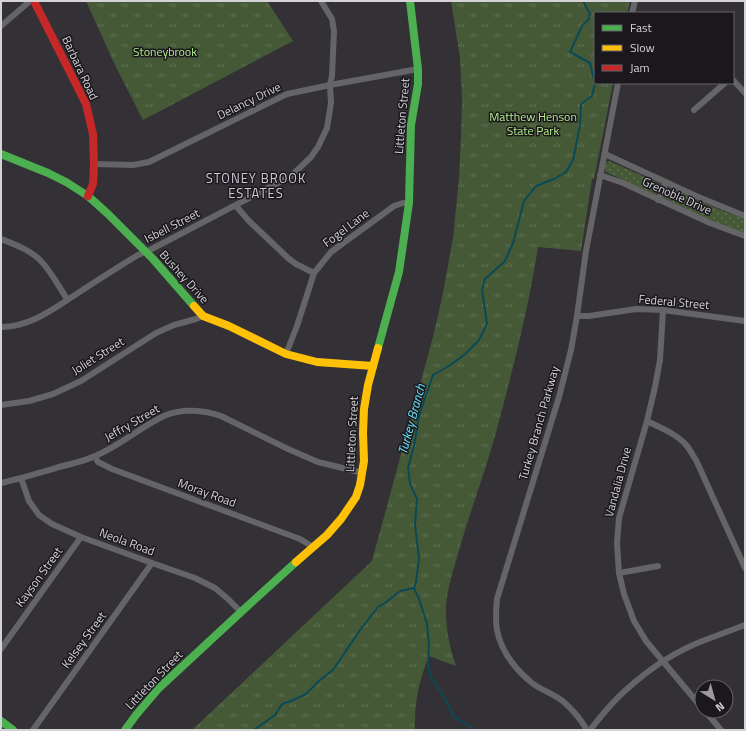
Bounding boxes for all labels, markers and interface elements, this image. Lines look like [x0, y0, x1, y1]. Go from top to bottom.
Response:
legend [594, 12, 734, 84]
text: Fast [630, 18, 653, 37]
street label: Barbara Road [57, 33, 104, 103]
text: Slow [630, 38, 655, 57]
park label: Stoneybrook [133, 42, 197, 61]
text: Jam [630, 58, 650, 77]
street label: Littleton Street [389, 76, 414, 155]
street label: Delancy Drive [214, 77, 284, 124]
park label: Matthew Henson State Park [489, 107, 577, 140]
district label: STONEY BROOK ESTATES [206, 168, 306, 203]
street label: Grenoble Drive [639, 172, 715, 219]
street label: Isbell Street [141, 203, 204, 248]
street label: Fogel Lane [318, 204, 373, 252]
street label: Bushey Drive [155, 246, 214, 308]
street label: Federal Street [638, 289, 711, 314]
street label: Joliet Street [68, 331, 128, 379]
street label: Turkey Branch Parkway [513, 363, 564, 482]
water label: Turkey Branch [392, 381, 430, 456]
street label: Littleton Street [340, 395, 363, 473]
street label: Jeffry Street [101, 399, 164, 446]
street label: Vandalia Drive [599, 445, 636, 519]
street label: Moray Road [175, 473, 239, 512]
street label: Neola Road [97, 523, 158, 560]
street label: Kayson Street [10, 542, 67, 611]
street label: Kelsey Street [56, 607, 111, 672]
street label: Littleton Street [120, 645, 187, 714]
north arrow [694, 679, 734, 719]
text: N [712, 698, 728, 716]

